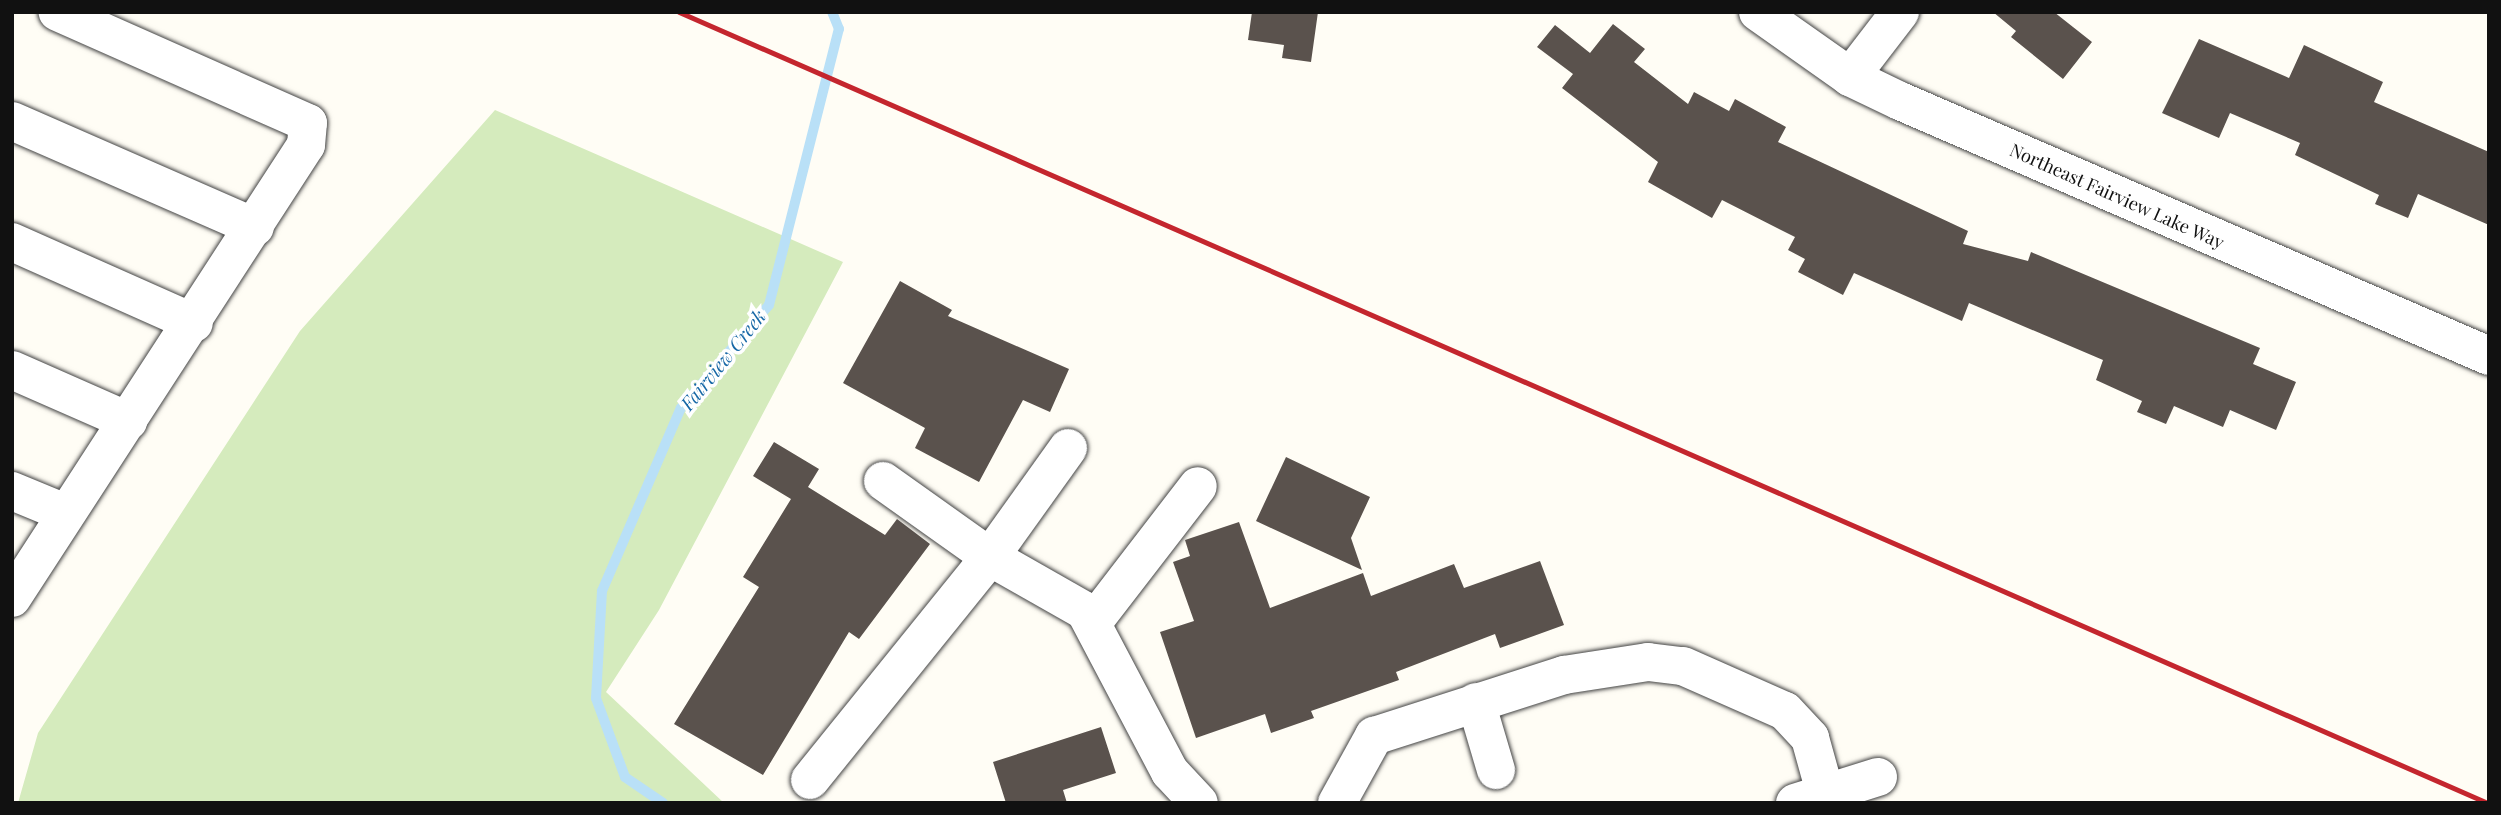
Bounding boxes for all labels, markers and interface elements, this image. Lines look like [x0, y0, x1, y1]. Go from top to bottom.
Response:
street label: Northeast Fairview Lake Way [2006, 139, 2228, 253]
water label: Fairview Creek [676, 305, 770, 415]

